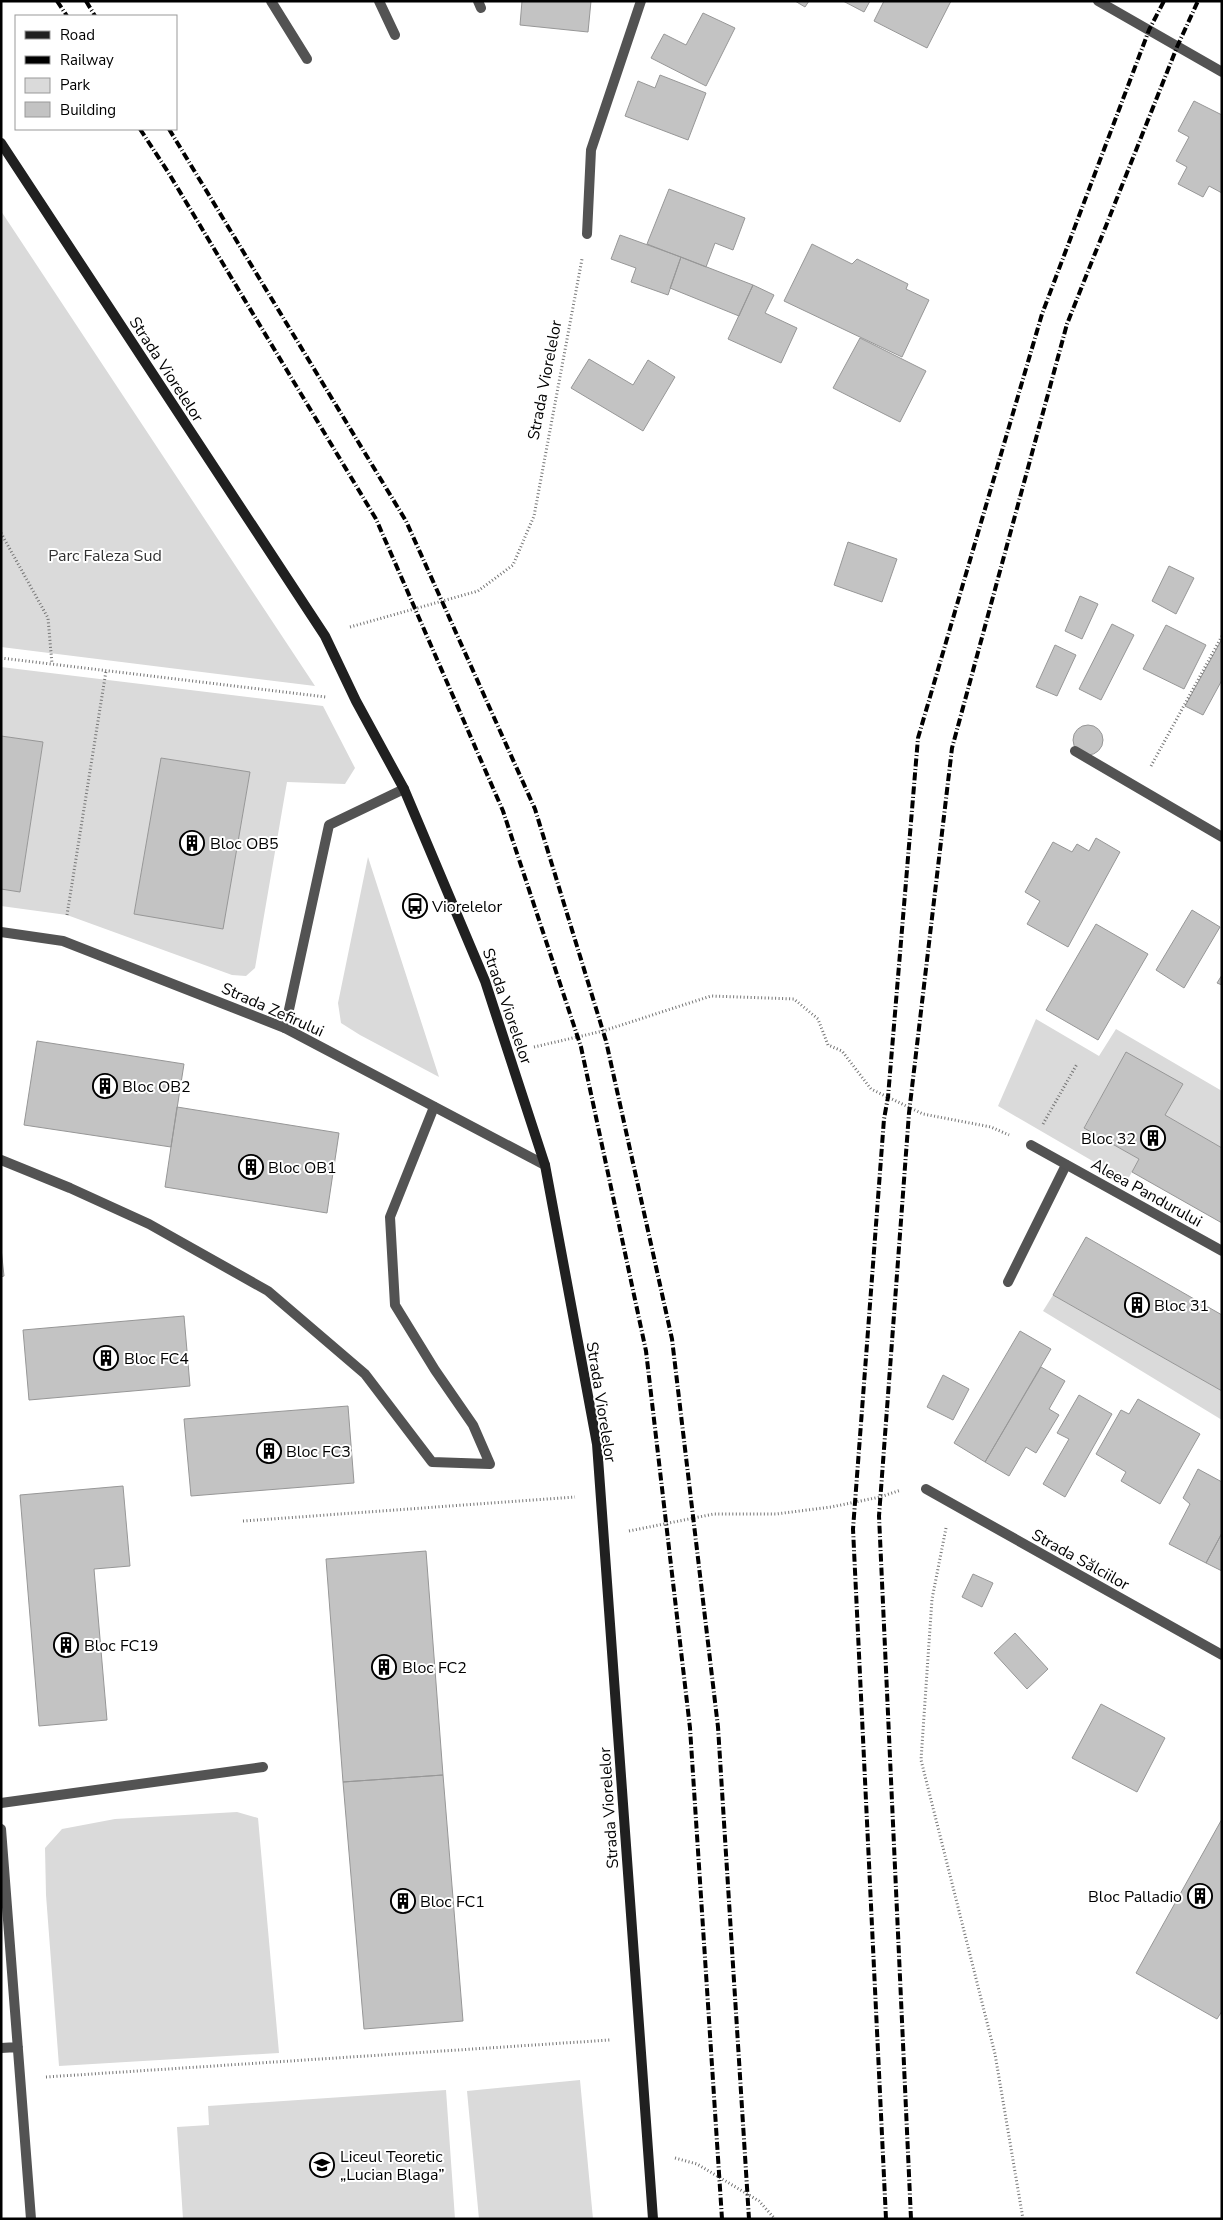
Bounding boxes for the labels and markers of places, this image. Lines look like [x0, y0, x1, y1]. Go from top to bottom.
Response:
building icon: Bloc OB5 [179, 830, 205, 856]
place label: Bloc OB5 [210, 833, 279, 855]
bus stop icon: Viorelelor [402, 893, 428, 919]
place label: Viorelelor [431, 896, 502, 918]
building icon: Bloc OB2 [92, 1073, 118, 1099]
place label: Bloc OB2 [122, 1076, 191, 1098]
building icon: Bloc 32 [1140, 1125, 1166, 1151]
place label: Bloc 32 [1081, 1128, 1136, 1150]
building icon: Bloc OB1 [238, 1154, 264, 1180]
place label: Bloc OB1 [268, 1157, 337, 1179]
building icon: Bloc 31 [1124, 1292, 1150, 1318]
place label: Bloc 31 [1154, 1295, 1209, 1317]
building icon: Bloc FC4 [93, 1345, 119, 1371]
place label: Bloc FC4 [124, 1348, 189, 1370]
building icon: Bloc FC3 [256, 1438, 282, 1464]
place label: Bloc FC3 [286, 1441, 351, 1463]
building icon: Bloc FC19 [53, 1632, 79, 1658]
place label: Bloc FC19 [84, 1635, 158, 1657]
building icon: Bloc FC2 [371, 1654, 397, 1680]
place label: Bloc FC2 [402, 1657, 467, 1679]
building icon: Bloc Palladio [1187, 1883, 1213, 1909]
place label: Bloc Palladio [1088, 1886, 1182, 1908]
building icon: Bloc FC1 [390, 1888, 416, 1914]
place label: Bloc FC1 [420, 1891, 485, 1913]
place label: Liceul Teoretic „Lucian Blaga” [340, 2146, 445, 2186]
school or university icon: Liceul Teoretic „Lucian Blaga” [309, 2152, 335, 2178]

